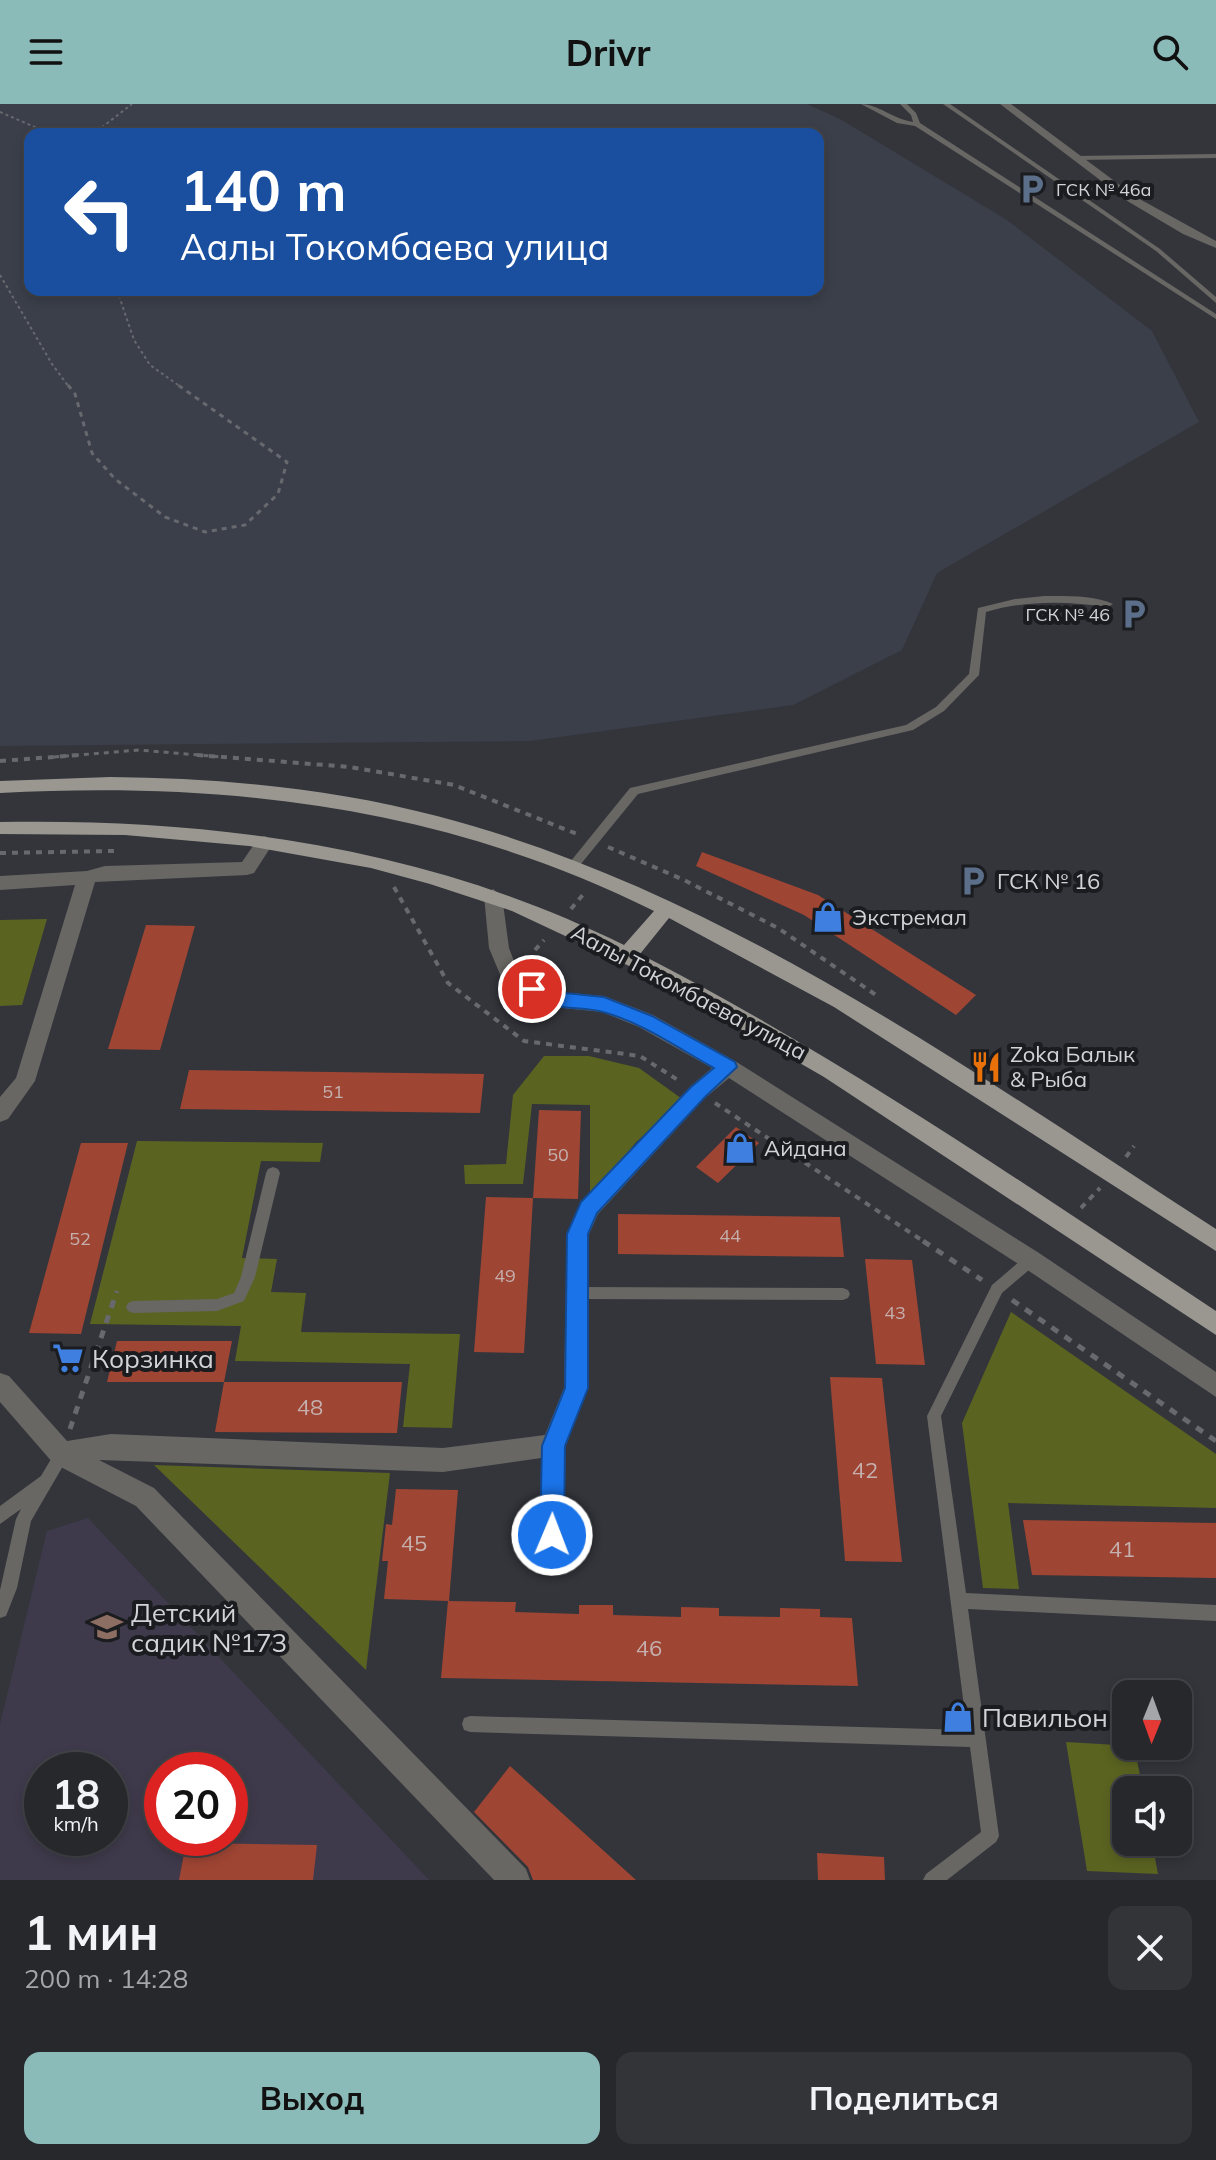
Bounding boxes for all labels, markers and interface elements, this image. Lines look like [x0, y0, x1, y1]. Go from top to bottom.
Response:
icon: menu [24, 30, 68, 74]
text: Drivr [566, 30, 650, 75]
icon: search [1148, 30, 1192, 74]
text: 140 m [180, 155, 347, 225]
icon: left [48, 160, 152, 264]
parking icon: ГСК № 46а [1015, 172, 1049, 206]
place label: ГСК № 46а [1056, 178, 1152, 201]
text: Аалы Токомбаева улица [180, 224, 609, 269]
parking icon: ГСК № 46 [1117, 597, 1151, 631]
place label: ГСК № 46 [1025, 603, 1110, 626]
parking icon: ГСК № 16 [956, 864, 990, 898]
place label: ГСК № 16 [997, 867, 1100, 895]
shop icon: Экстремал [811, 900, 845, 934]
place label: Экстремал [852, 903, 967, 931]
street label: Аалы Токомбаева улица [567, 918, 811, 1066]
pin [498, 955, 566, 1023]
icon: arrive [510, 967, 554, 1011]
place label: Zoka Балык & Рыба [1010, 1040, 1135, 1093]
restaurant icon: Zoka Балык & Рыба [969, 1050, 1003, 1084]
house number: 51 [322, 1080, 344, 1103]
shop icon: Айдана [723, 1131, 757, 1165]
place label: Айдана [764, 1134, 847, 1162]
house number: 50 [547, 1143, 569, 1166]
house number: 44 [719, 1224, 741, 1247]
house number: 52 [69, 1227, 91, 1250]
house number: 49 [494, 1264, 516, 1287]
house number: 43 [884, 1301, 906, 1324]
supermarket icon: Корзинка [51, 1341, 85, 1375]
place label: Корзинка [92, 1342, 214, 1375]
house number: 48 [297, 1393, 323, 1421]
house number: 42 [852, 1456, 878, 1484]
position arrow [510, 1493, 594, 1577]
house number: 45 [401, 1529, 427, 1557]
house number: 41 [1109, 1535, 1135, 1563]
place label: Детский садик №173 [131, 1596, 287, 1659]
school or university icon: Детский садик №173 [90, 1610, 124, 1644]
house number: 46 [636, 1634, 662, 1662]
north arrow [1112, 1680, 1192, 1760]
map controls [1112, 1680, 1192, 1856]
shop icon: Павильон [941, 1700, 975, 1734]
place label: Павильон [982, 1701, 1108, 1734]
speed limit sign: 20 [144, 1752, 248, 1856]
text: 18 [52, 1769, 100, 1819]
button: sound [1112, 1776, 1192, 1856]
text: km/h [53, 1811, 99, 1836]
text: 1 мин [24, 1902, 159, 1962]
button: close [1108, 1906, 1192, 1990]
text: 200 m · 14:28 [24, 1962, 188, 1995]
button: Выход [24, 2052, 600, 2144]
button: Поделиться [616, 2052, 1192, 2144]

